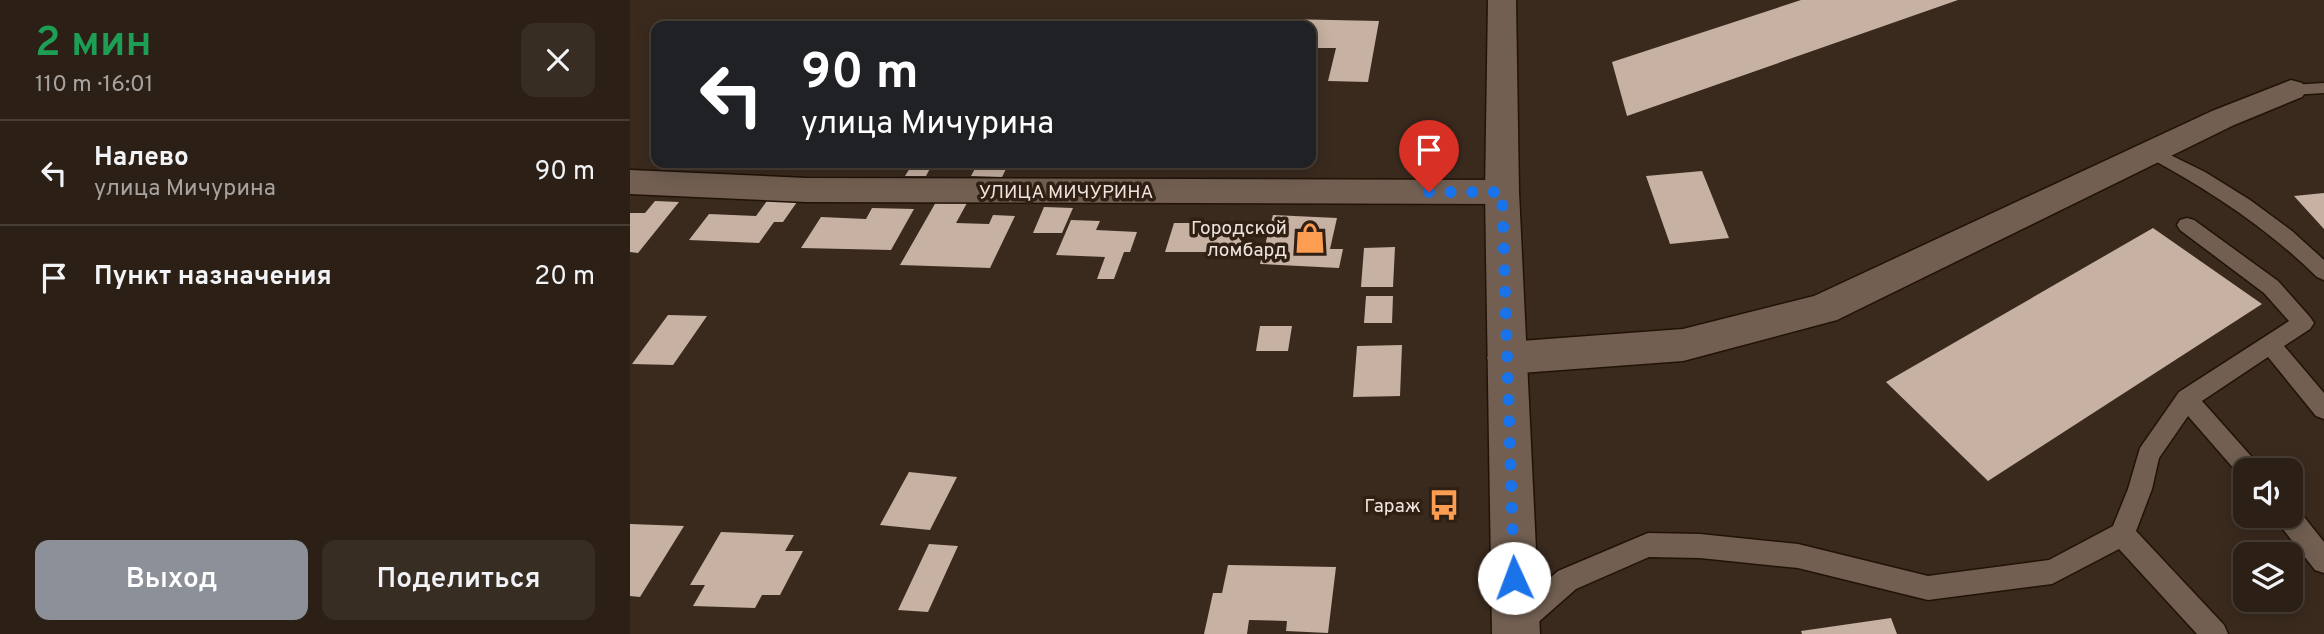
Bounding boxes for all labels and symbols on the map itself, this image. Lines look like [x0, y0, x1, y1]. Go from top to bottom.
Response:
pin [1399, 120, 1459, 192]
street label: УЛИЦА МИЧУРИНА [979, 181, 1153, 205]
place label: Городской ломбард [1191, 217, 1287, 263]
shop icon: Городской ломбард [1293, 221, 1327, 255]
bus stop icon: Гараж [1427, 488, 1461, 522]
place label: Гараж [1364, 495, 1421, 519]
position arrow [1477, 541, 1551, 615]

